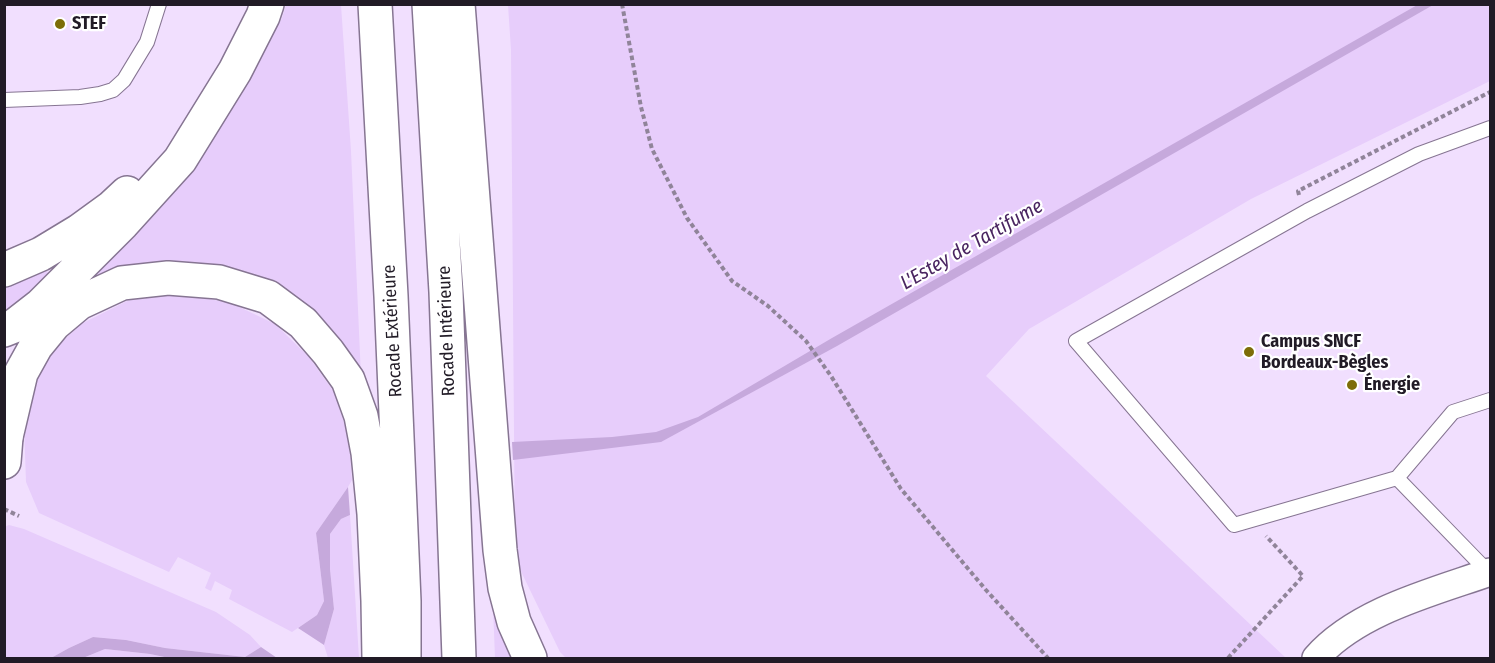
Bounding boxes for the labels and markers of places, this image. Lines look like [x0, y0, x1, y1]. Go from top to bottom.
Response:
place label: STEF [72, 13, 106, 35]
marker: STEF [53, 17, 67, 31]
place label: Campus SNCF Bordeaux-Bègles [1261, 331, 1388, 374]
marker: Campus SNCF Bordeaux-Bègles [1242, 345, 1256, 359]
place label: Énergie [1364, 374, 1420, 396]
marker: Énergie [1345, 378, 1359, 392]

